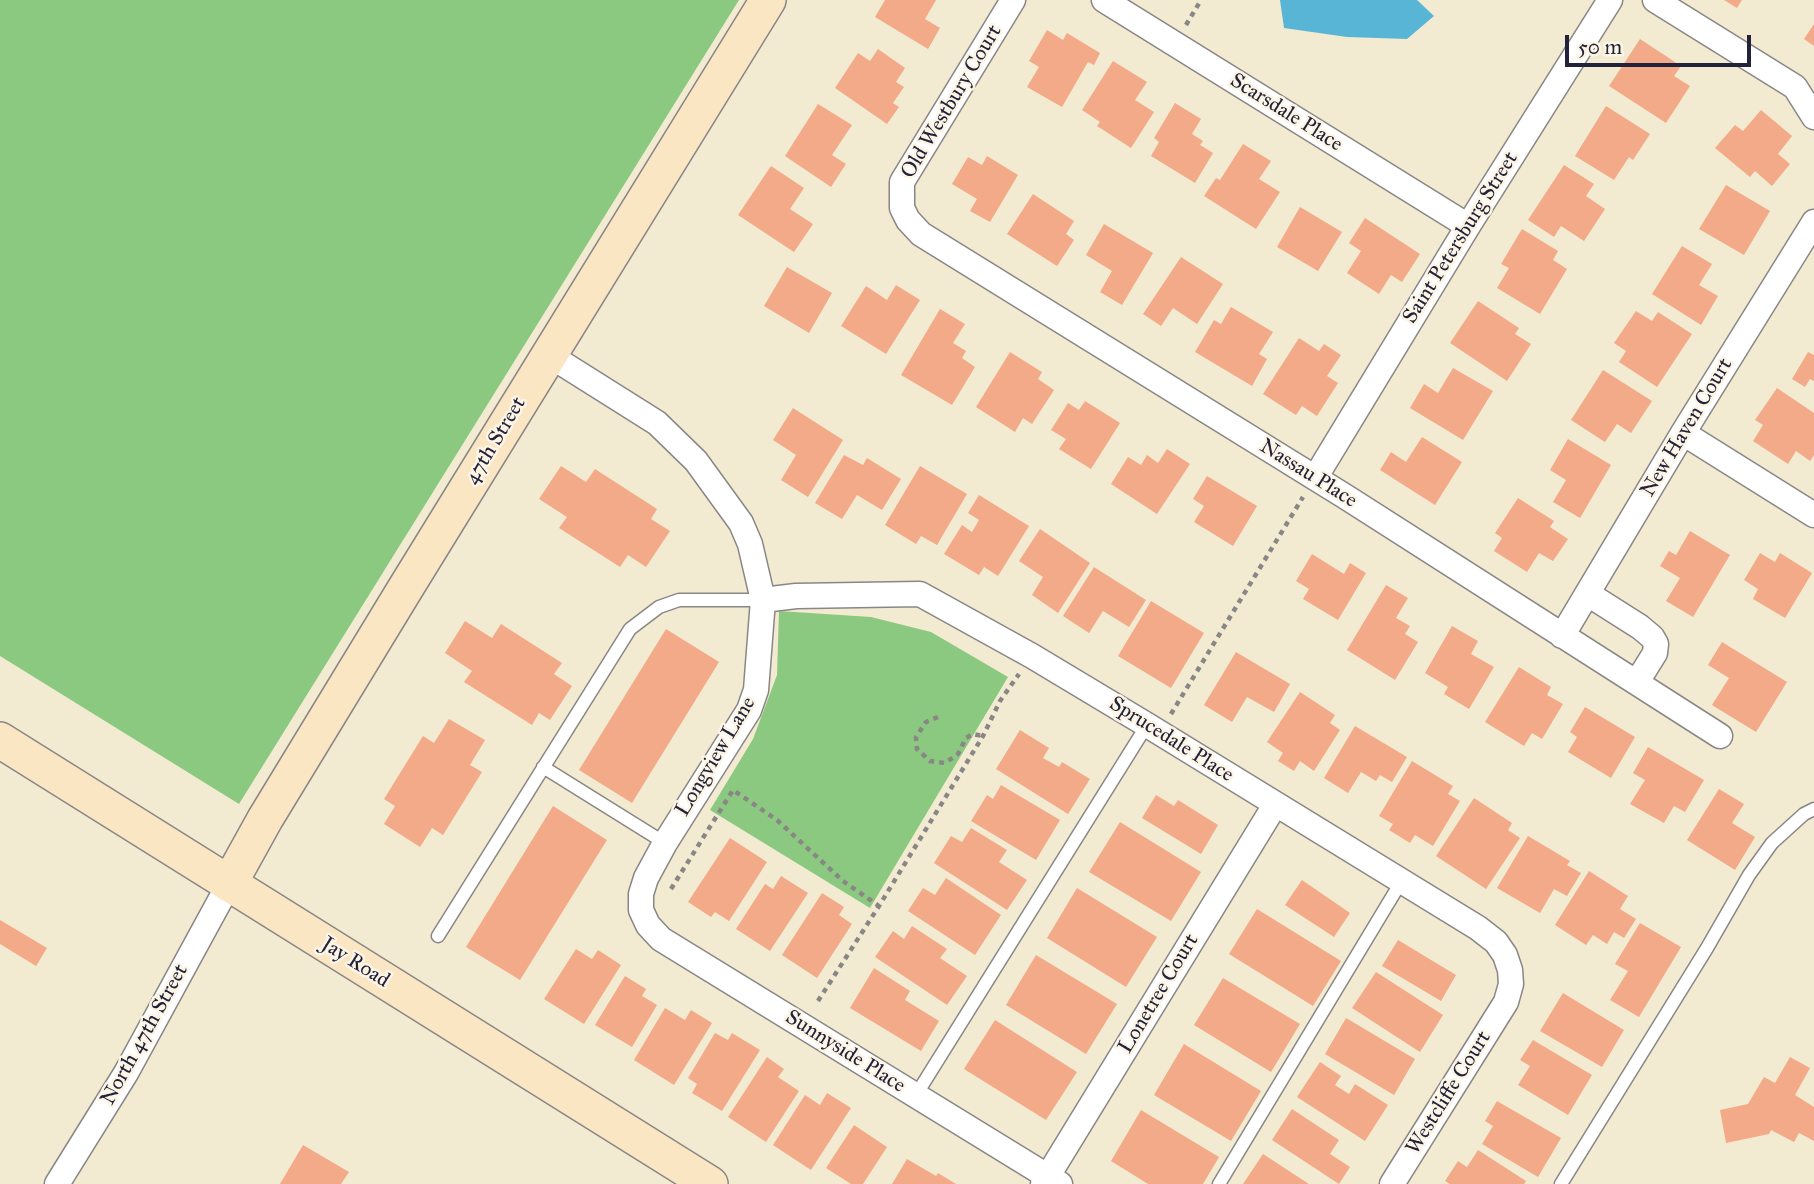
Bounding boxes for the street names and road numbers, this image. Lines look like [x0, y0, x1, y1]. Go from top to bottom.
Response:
street label: Old Westbury Court [896, 21, 1008, 183]
street label: Scarsdale Place [1225, 68, 1347, 158]
street label: Saint Petersburg Street [1398, 148, 1524, 328]
street label: New Haven Court [1636, 354, 1738, 502]
street label: 47th Street [460, 393, 532, 489]
street label: Nassau Place [1255, 434, 1361, 514]
street label: Sprucedale Place [1104, 692, 1238, 788]
street label: Longview Lane [670, 693, 762, 821]
street label: Lonetree Court [1113, 930, 1205, 1058]
street label: Jay Road [316, 932, 394, 994]
street label: North 47th Street [96, 960, 194, 1110]
street label: Sunnyside Place [780, 1005, 910, 1099]
street label: Westcliffe Court [1401, 1027, 1497, 1159]

